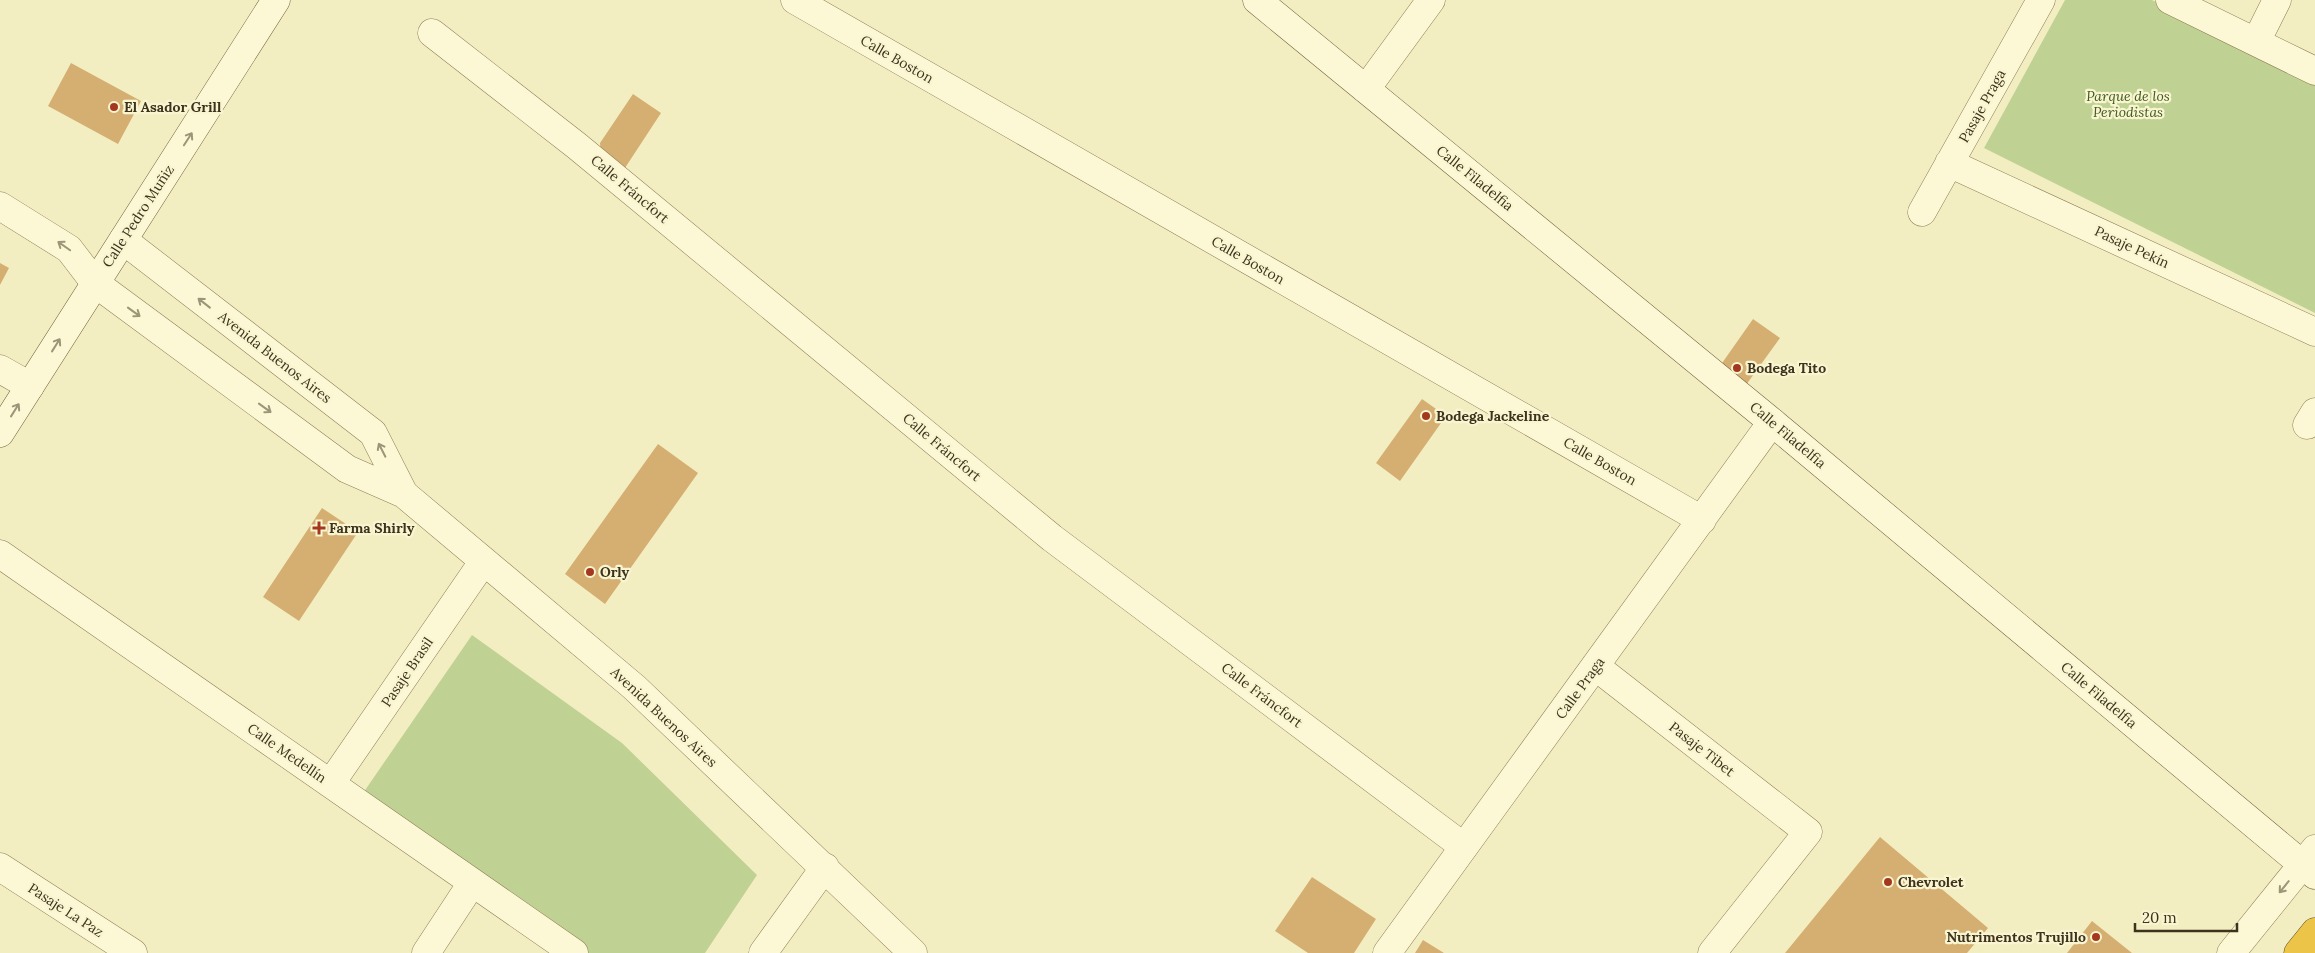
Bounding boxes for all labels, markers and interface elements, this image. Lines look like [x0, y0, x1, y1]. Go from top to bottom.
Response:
street label: Calle Boston [857, 31, 937, 87]
street label: Pasaje Praga [1955, 66, 2009, 146]
park label: Parque de los Periodistas [2086, 87, 2170, 121]
place label: El Asador Grill [124, 98, 222, 116]
marker: El Asador Grill [108, 101, 120, 113]
one-way arrow [183, 132, 193, 146]
street label: Calle Filadelfia [1433, 141, 1517, 215]
street label: Calle Fráncfort [587, 151, 673, 227]
street label: Calle Pedro Muñiz [98, 161, 178, 271]
street label: Pasaje Pekín [2092, 222, 2173, 272]
street label: Calle Boston [1208, 232, 1288, 288]
one-way arrow [57, 241, 71, 251]
one-way arrow [197, 298, 211, 308]
one-way arrow [127, 307, 141, 317]
street label: Avenida Buenos Aires [214, 307, 335, 407]
one-way arrow [51, 339, 61, 353]
place label: Bodega Tito [1747, 359, 1826, 377]
marker: Bodega Tito [1731, 362, 1743, 374]
street label: Calle Filadelfia [1746, 398, 1830, 472]
one-way arrow [10, 403, 20, 417]
one-way arrow [258, 403, 272, 413]
place label: Bodega Jackeline [1436, 407, 1550, 425]
street label: Calle Fráncfort [899, 409, 985, 485]
marker: Bodega Jackeline [1420, 410, 1432, 422]
street label: Calle Boston [1560, 433, 1640, 489]
one-way arrow [377, 443, 387, 458]
place label: Farma Shirly [329, 519, 415, 537]
marker: Farma Shirly [313, 522, 325, 534]
place label: Orly [600, 563, 630, 581]
marker: Orly [584, 566, 596, 578]
street label: Pasaje Brasil [377, 634, 437, 710]
street label: Calle Praga [1551, 653, 1609, 723]
street label: Calle Filadelfia [2057, 658, 2141, 732]
street label: Calle Fráncfort [1218, 659, 1307, 732]
street label: Avenida Buenos Aires [606, 662, 721, 771]
street label: Pasaje Tibet [1666, 718, 1739, 781]
street label: Calle Medellín [244, 719, 330, 787]
place label: Chevrolet [1898, 873, 1964, 891]
marker: Chevrolet [1882, 876, 1894, 888]
street label: Pasaje La Paz [25, 879, 107, 941]
one-way arrow [2279, 880, 2290, 893]
scale bar [2135, 900, 2238, 932]
text: 20 m [2142, 908, 2177, 927]
place label: Nutrimentos Trujillo [1947, 928, 2086, 946]
marker: Nutrimentos Trujillo [2090, 931, 2102, 943]

